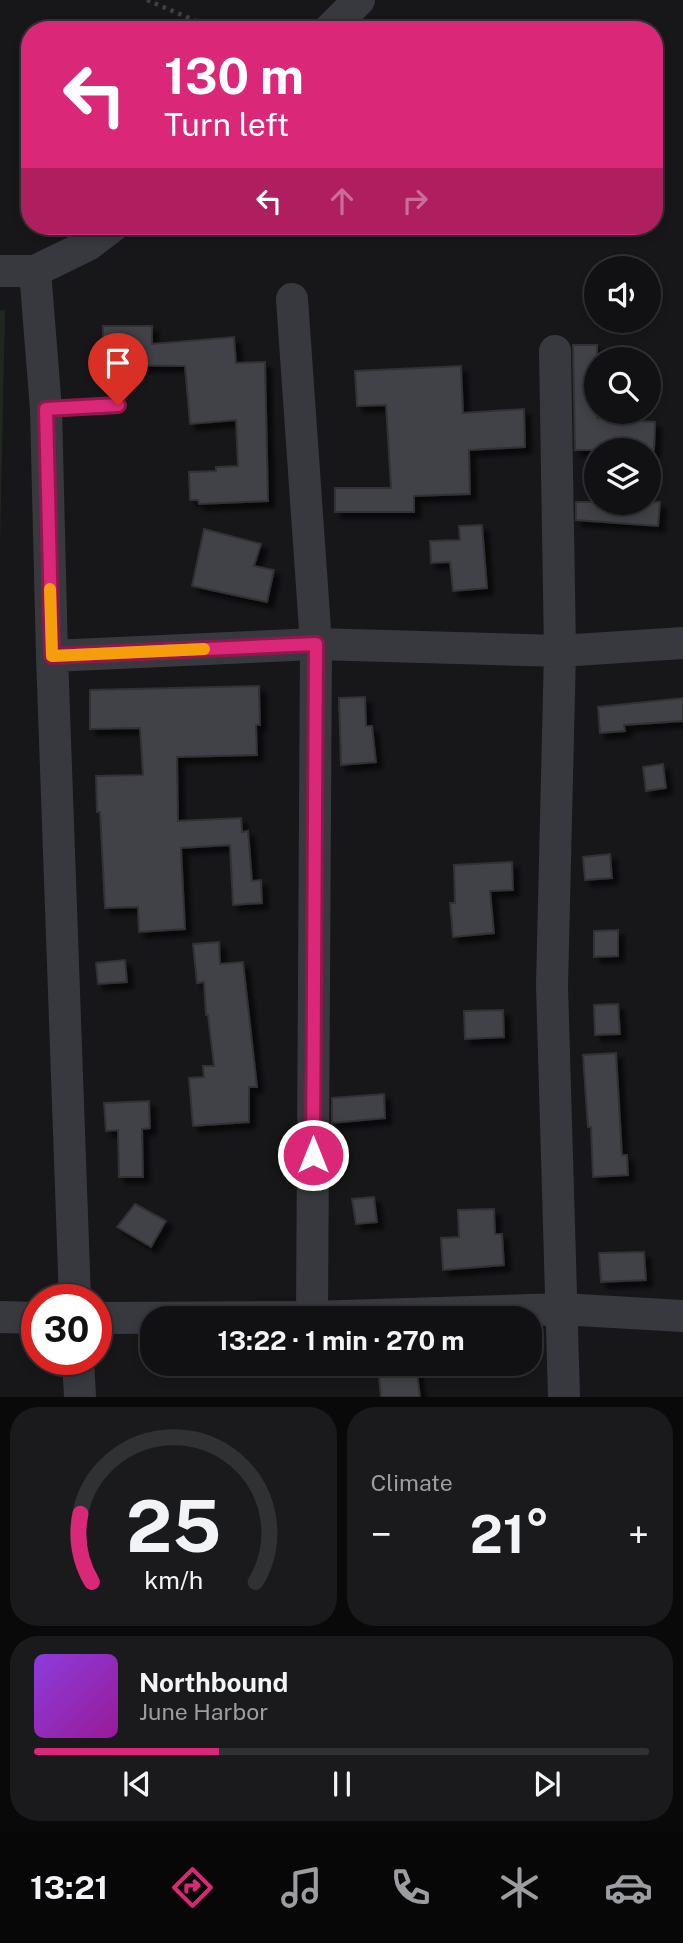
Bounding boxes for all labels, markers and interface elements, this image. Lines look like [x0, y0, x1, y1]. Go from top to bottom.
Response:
text: 130 m [164, 47, 304, 105]
icon: left [49, 49, 140, 140]
text: Turn left [164, 106, 289, 143]
icon: left [250, 182, 288, 220]
icon: ahead [323, 182, 361, 220]
icon: right [396, 182, 434, 220]
map controls [584, 256, 661, 515]
button: sound [584, 256, 661, 333]
pin [88, 333, 148, 405]
icon: arrive [99, 344, 137, 382]
button: search [584, 347, 661, 424]
button: layers [584, 438, 661, 515]
position arrow [276, 1118, 350, 1192]
speed limit sign: 30 [21, 1284, 112, 1375]
text: 13:22 · 1 min · 270 m [218, 1325, 464, 1356]
text: Climate [371, 1469, 453, 1496]
text: 25 [126, 1484, 221, 1569]
text: 21° [470, 1504, 550, 1565]
text: − [371, 1512, 392, 1557]
text: + [628, 1512, 649, 1557]
text: km/h [144, 1565, 203, 1595]
text: Northbound [139, 1667, 288, 1698]
text: June Harbor [139, 1698, 268, 1725]
icon: previous [118, 1765, 156, 1803]
icon: pause [323, 1765, 361, 1803]
icon: next [528, 1765, 566, 1803]
icon: directions [168, 1863, 217, 1912]
icon: music [277, 1863, 326, 1912]
icon: phone [386, 1863, 435, 1912]
icon: climate [495, 1863, 544, 1912]
icon: car [604, 1863, 653, 1912]
text: 13:21 [30, 1869, 108, 1906]

